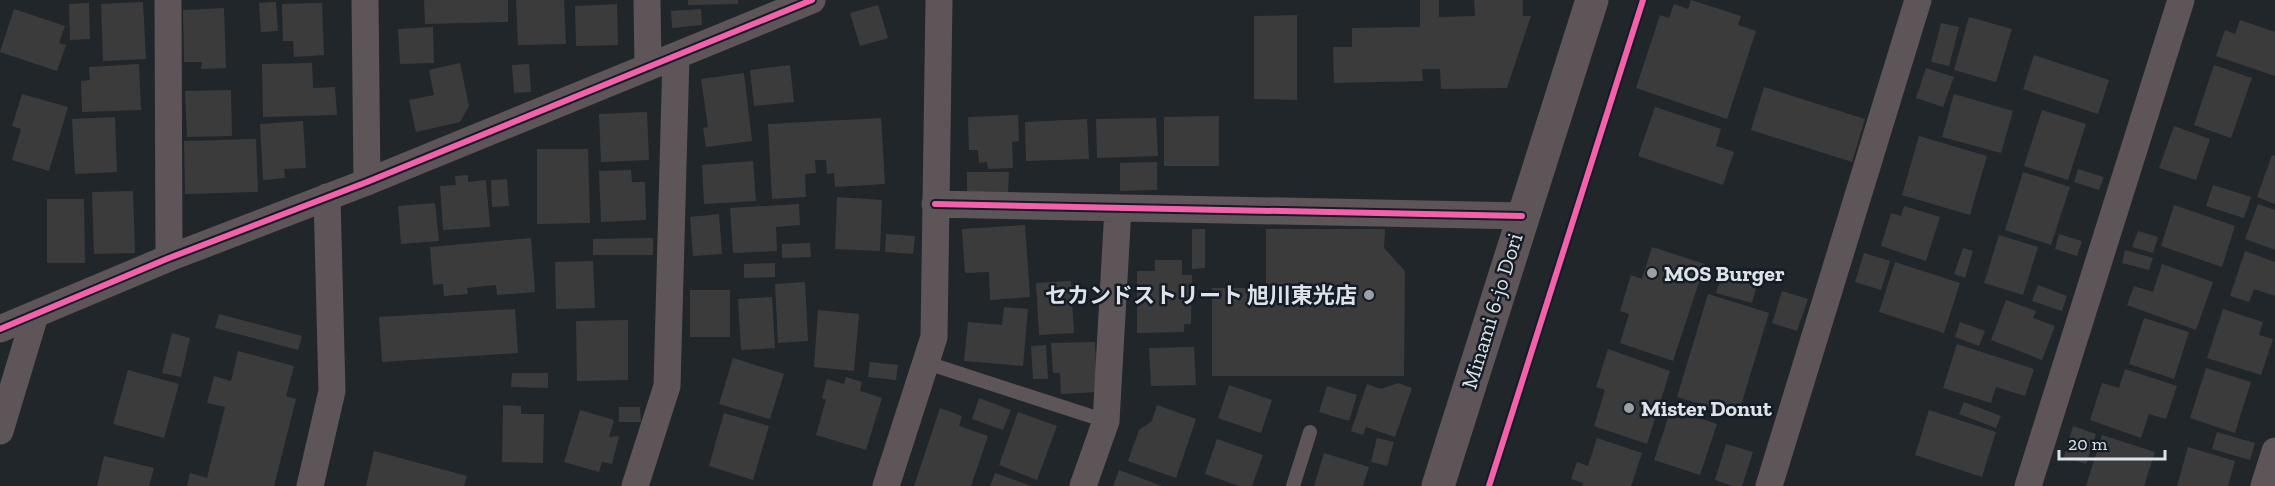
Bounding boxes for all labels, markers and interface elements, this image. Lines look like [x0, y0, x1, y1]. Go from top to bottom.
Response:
street label: Minami 6-jo Dori [1455, 230, 1529, 392]
place label: MOS Burger [1664, 260, 1785, 287]
marker: MOS Burger [1645, 266, 1659, 280]
place label: セカンドストリート 旭川東光店 [1045, 282, 1357, 309]
marker: セカンドストリート 旭川東光店 [1362, 288, 1376, 302]
place label: Mister Donut [1641, 395, 1772, 422]
marker: Mister Donut [1622, 401, 1636, 415]
scale bar [2059, 423, 2166, 461]
text: 20 m [2068, 433, 2108, 455]

